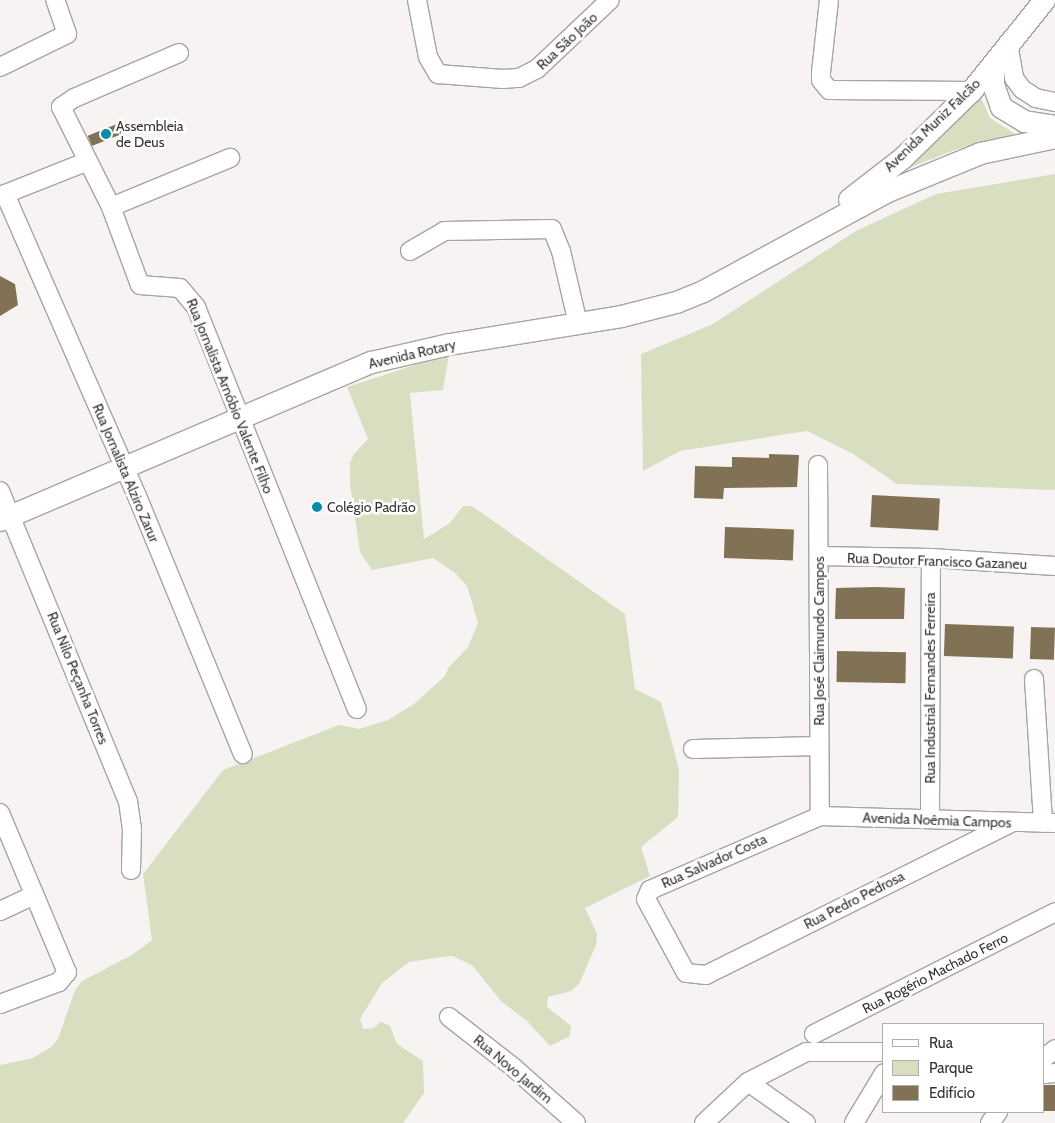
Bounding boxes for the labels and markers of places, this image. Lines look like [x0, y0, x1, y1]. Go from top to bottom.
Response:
place label: Assembleia de Deus [116, 118, 184, 150]
marker: Assembleia de Deus [100, 128, 112, 140]
place label: Colégio Padrão [327, 499, 416, 515]
marker: Colégio Padrão [311, 501, 323, 513]

